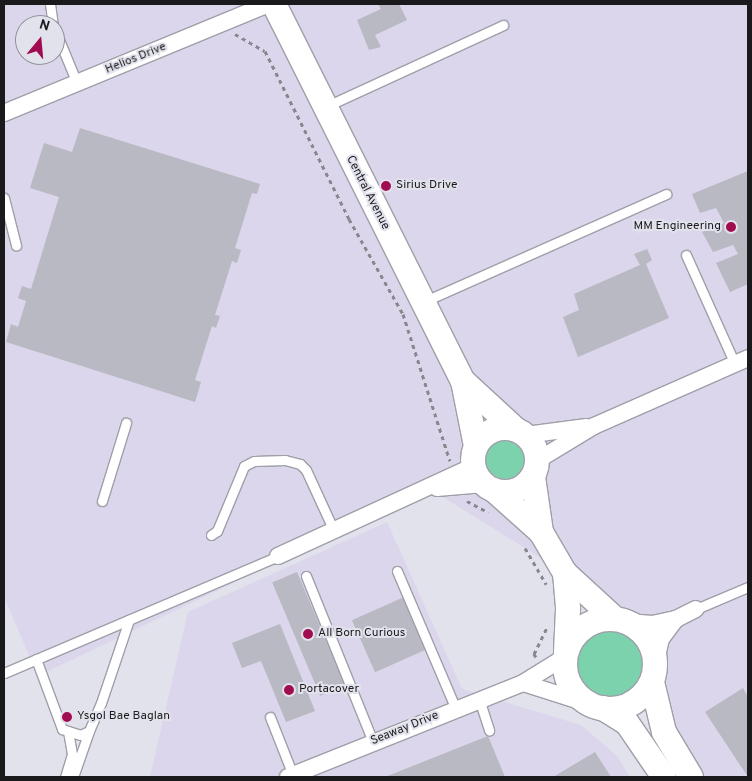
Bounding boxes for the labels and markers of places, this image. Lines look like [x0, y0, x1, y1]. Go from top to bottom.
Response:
place label: Sirius Drive [396, 179, 458, 193]
marker: Sirius Drive [380, 180, 392, 192]
place label: MM Engineering [634, 220, 721, 234]
marker: MM Engineering [725, 221, 737, 233]
place label: All Born Curious [318, 627, 405, 641]
marker: All Born Curious [302, 628, 314, 640]
place label: Portacover [299, 683, 359, 697]
marker: Portacover [283, 684, 295, 696]
place label: Ysgol Bae Baglan [77, 710, 170, 724]
marker: Ysgol Bae Baglan [61, 711, 73, 723]

